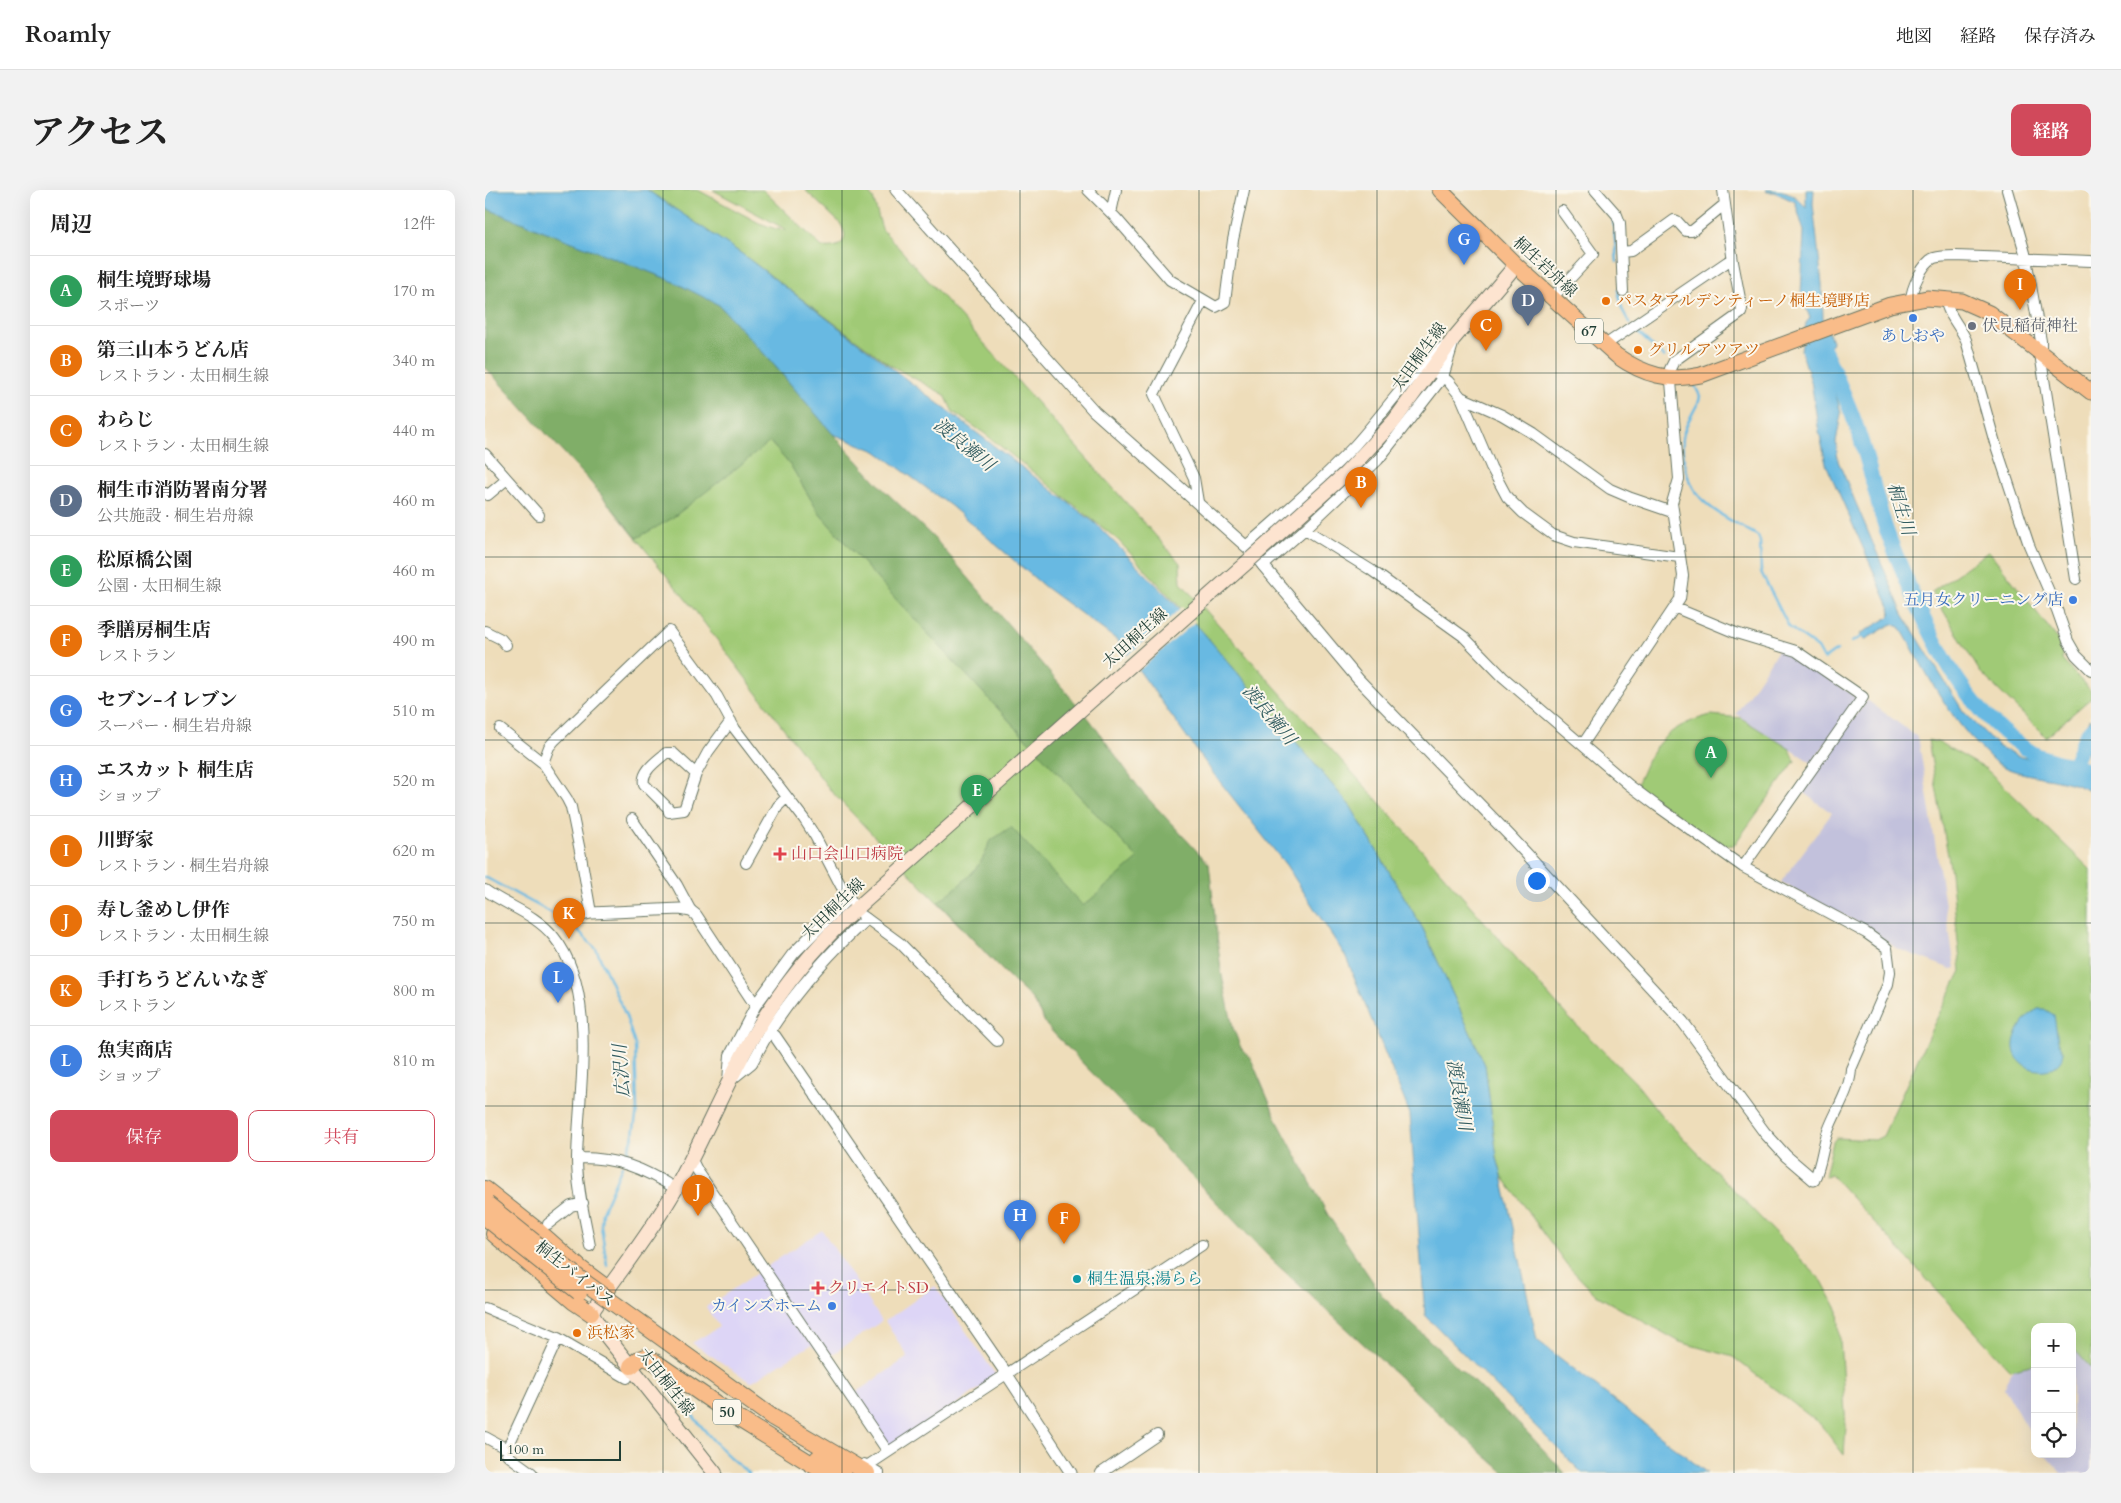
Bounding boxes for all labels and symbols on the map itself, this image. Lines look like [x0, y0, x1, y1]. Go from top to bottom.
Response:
pin: G [1448, 224, 1480, 265]
street label: 桐生岩舟線 [1508, 232, 1582, 302]
pin: I [2004, 269, 2036, 310]
pin: D [1512, 285, 1544, 326]
place label: パスタアルデンティーノ桐生境野店 [1616, 290, 1869, 312]
marker: パスタアルデンティーノ桐生境野店 [1600, 295, 1612, 307]
pin: C [1470, 310, 1502, 351]
marker: あしおや [1907, 312, 1919, 324]
place label: 伏見稲荷神社 [1982, 315, 2078, 337]
street label: 太田桐生線 [1387, 318, 1451, 396]
road number: 67 [1575, 318, 1603, 344]
marker: 伏見稲荷神社 [1966, 320, 1978, 332]
place label: あしおや [1881, 325, 1945, 347]
place label: グリルアツアツ [1648, 339, 1760, 361]
marker: グリルアツアツ [1632, 344, 1644, 356]
water label: 渡良瀬川 [928, 413, 1001, 479]
pin: B [1345, 467, 1377, 508]
water label: 桐生川 [1881, 480, 1921, 540]
place label: 五月女クリーニング店 [1903, 589, 2063, 611]
marker: 五月女クリーニング店 [2067, 594, 2079, 606]
street label: 太田桐生線 [1098, 603, 1172, 673]
water label: 渡良瀬川 [1236, 679, 1303, 752]
pin: A [1695, 737, 1727, 778]
pin: E [961, 775, 993, 816]
place label: 山口会山口病院 [791, 843, 903, 865]
marker: 山口会山口病院 [773, 847, 787, 861]
your location [1524, 868, 1550, 894]
street label: 太田桐生線 [797, 873, 869, 945]
pin: K [553, 898, 585, 939]
pin: L [542, 962, 574, 1003]
water label: 広沢川 [608, 1041, 636, 1099]
water label: 渡良瀬川 [1440, 1057, 1478, 1135]
pin: J [682, 1175, 714, 1216]
pin: H [1004, 1200, 1036, 1241]
pin: F [1048, 1203, 1080, 1244]
street label: 桐生バイパス [531, 1236, 619, 1312]
place label: 桐生温泉;湯らら [1087, 1268, 1203, 1290]
marker: 桐生温泉;湯らら [1071, 1273, 1083, 1285]
place label: クリエイトSD [828, 1277, 929, 1299]
marker: クリエイトSD [812, 1282, 824, 1294]
place label: カインズホーム [711, 1295, 822, 1317]
marker: カインズホーム [826, 1300, 838, 1312]
place label: 浜松家 [587, 1322, 635, 1344]
marker: 浜松家 [571, 1327, 583, 1339]
street label: 太田桐生線 [633, 1344, 699, 1420]
road number: 50 [713, 1400, 741, 1424]
scale bar [500, 1438, 621, 1461]

